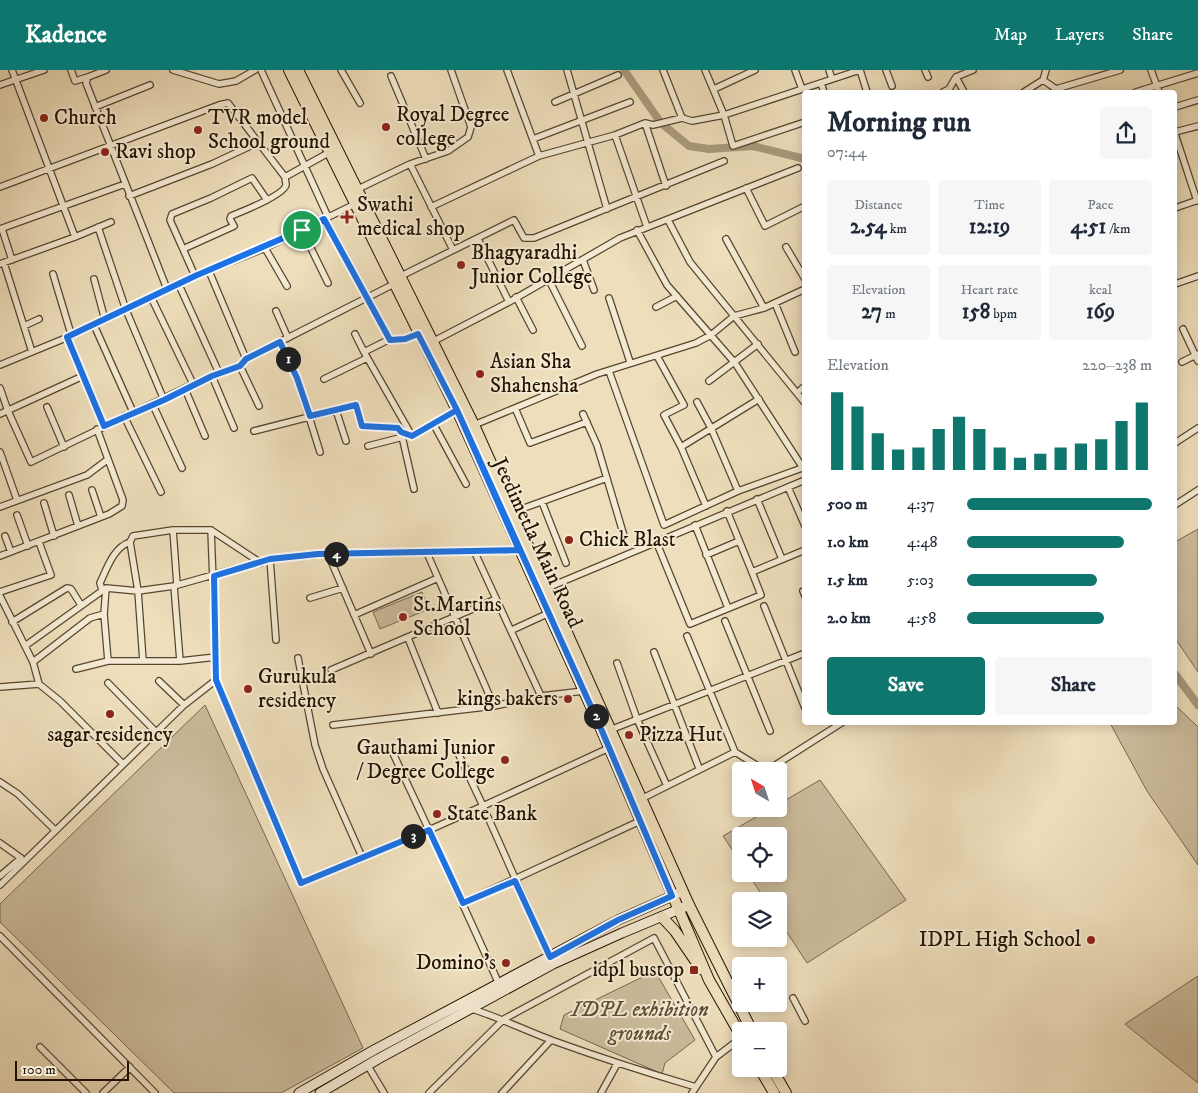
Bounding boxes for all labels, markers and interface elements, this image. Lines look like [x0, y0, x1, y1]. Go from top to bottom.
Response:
text: Kadence [25, 20, 107, 50]
text: Map [994, 24, 1027, 46]
text: Layers [1055, 24, 1104, 46]
text: Share [1132, 24, 1173, 46]
place label: Royal Degree college [396, 102, 510, 152]
place label: Church [54, 105, 117, 131]
place label: TVR model School ground [208, 105, 330, 155]
text: Morning run [827, 105, 971, 140]
button: share [1100, 107, 1152, 159]
marker: Church [38, 112, 50, 124]
marker: Royal Degree college [380, 121, 392, 133]
marker: TVR model School ground [192, 124, 204, 136]
place label: Ravi shop [115, 139, 196, 165]
text: 07:44 [827, 142, 867, 162]
marker: Ravi shop [99, 146, 111, 158]
place label: Swathi medical shop [357, 192, 465, 242]
text: Distance [854, 196, 903, 214]
text: Time [974, 196, 1005, 214]
text: Pace [1088, 196, 1113, 214]
pin [281, 209, 323, 251]
marker: Swathi medical shop [341, 211, 353, 223]
text: 2.54 [850, 214, 887, 240]
text: 12:19 [969, 214, 1010, 240]
text: 4:51 [1071, 214, 1106, 240]
icon: arrive [288, 216, 316, 244]
text: km [887, 220, 907, 238]
text: /km [1106, 220, 1131, 238]
place label: Bhagyaradhi Junior College [469, 240, 593, 290]
marker: Bhagyaradhi Junior College [455, 259, 467, 271]
text: Elevation [851, 281, 906, 299]
text: Heart rate [961, 281, 1018, 299]
text: kcal [1089, 281, 1112, 299]
text: 27 [861, 299, 882, 325]
text: 158 [962, 299, 990, 325]
text: 169 [1086, 299, 1115, 325]
text: m [882, 305, 896, 323]
text: bpm [990, 305, 1017, 323]
pin: 1 [276, 346, 300, 372]
place label: Asian Sha Shahensha [490, 349, 579, 399]
text: 1 [286, 350, 291, 368]
text: Elevation [827, 355, 889, 375]
text: 220–238 m [1082, 355, 1152, 375]
marker: Asian Sha Shahensha [474, 368, 486, 380]
street label: Jeedimetla Main Road [485, 452, 588, 633]
text: 500 m [827, 494, 868, 514]
text: 4:37 [907, 494, 935, 514]
place label: Chick Blast [579, 527, 676, 553]
text: 1.0 km [827, 532, 869, 552]
text: 4:48 [907, 532, 938, 552]
marker: Chick Blast [563, 534, 575, 546]
pin: 4 [324, 542, 348, 566]
text: 4 [332, 545, 341, 563]
text: 1.5 km [827, 570, 868, 590]
text: 5:03 [907, 570, 934, 590]
place label: St.Martins School [413, 592, 502, 642]
text: 2.0 km [827, 608, 871, 628]
text: 4:58 [907, 608, 936, 628]
marker: St.Martins School [397, 611, 409, 623]
button: Save [827, 657, 985, 715]
button: Share [995, 657, 1152, 715]
place label: Gurukula residency [258, 664, 337, 714]
marker: Gurukula residency [242, 683, 254, 695]
place label: kings bakers [457, 686, 558, 712]
marker: kings bakers [562, 693, 574, 705]
pin: 2 [584, 704, 608, 728]
text: 2 [593, 707, 600, 725]
marker: sagar residency [104, 708, 116, 720]
place label: sagar residency [47, 722, 174, 748]
place label: Pizza Hut [639, 722, 723, 748]
marker: Pizza Hut [623, 729, 635, 741]
place label: Gauthami Junior / Degree College [356, 735, 495, 785]
marker: Gauthami Junior / Degree College [499, 754, 511, 766]
north arrow [732, 762, 788, 818]
map controls [732, 762, 787, 1077]
place label: State Bank [447, 801, 538, 827]
marker: State Bank [431, 808, 443, 820]
pin: 3 [400, 824, 426, 848]
text: 3 [411, 827, 416, 845]
button: locate [732, 827, 787, 882]
button: layers [732, 892, 787, 947]
place label: IDPL High School [919, 927, 1082, 953]
marker: IDPL High School [1085, 934, 1097, 946]
place label: Domino's [416, 950, 496, 976]
marker: Domino's [500, 957, 512, 969]
place label: idpl bustop [592, 957, 684, 983]
button: + [732, 957, 787, 1012]
marker: idpl bustop [688, 964, 700, 976]
park label: IDPL exhibition grounds [569, 997, 709, 1047]
button: − [732, 1022, 787, 1077]
scale bar [15, 1058, 129, 1081]
text: 100 m [22, 1061, 56, 1079]

